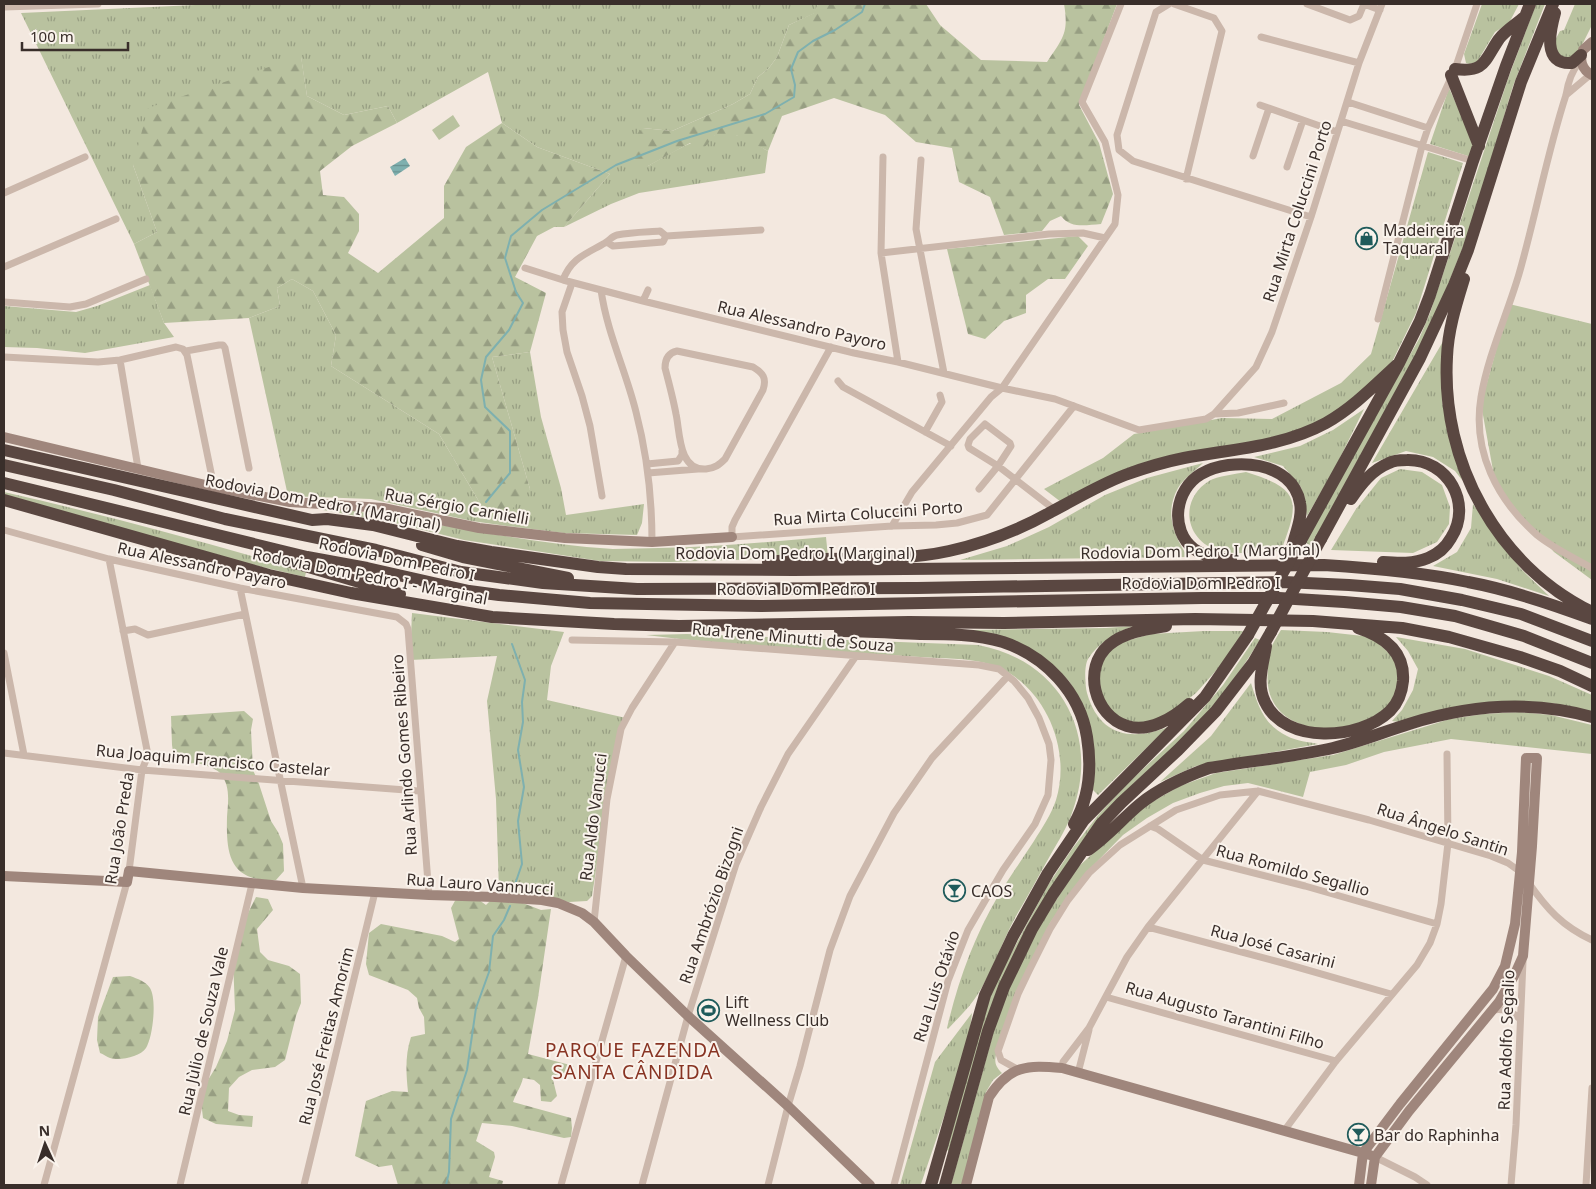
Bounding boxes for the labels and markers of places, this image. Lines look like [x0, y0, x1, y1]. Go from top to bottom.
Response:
place label: Madeireira Taquaral [1383, 219, 1464, 259]
shop icon: Madeireira Taquaral [1355, 227, 1379, 251]
bar icon: CAOS [943, 879, 967, 903]
place label: CAOS [971, 880, 1013, 902]
place label: Lift Wellness Club [725, 991, 829, 1031]
sports icon: Lift Wellness Club [697, 999, 721, 1023]
bar icon: Bar do Raphinha [1346, 1123, 1370, 1147]
place label: Bar do Raphinha [1374, 1124, 1499, 1146]

